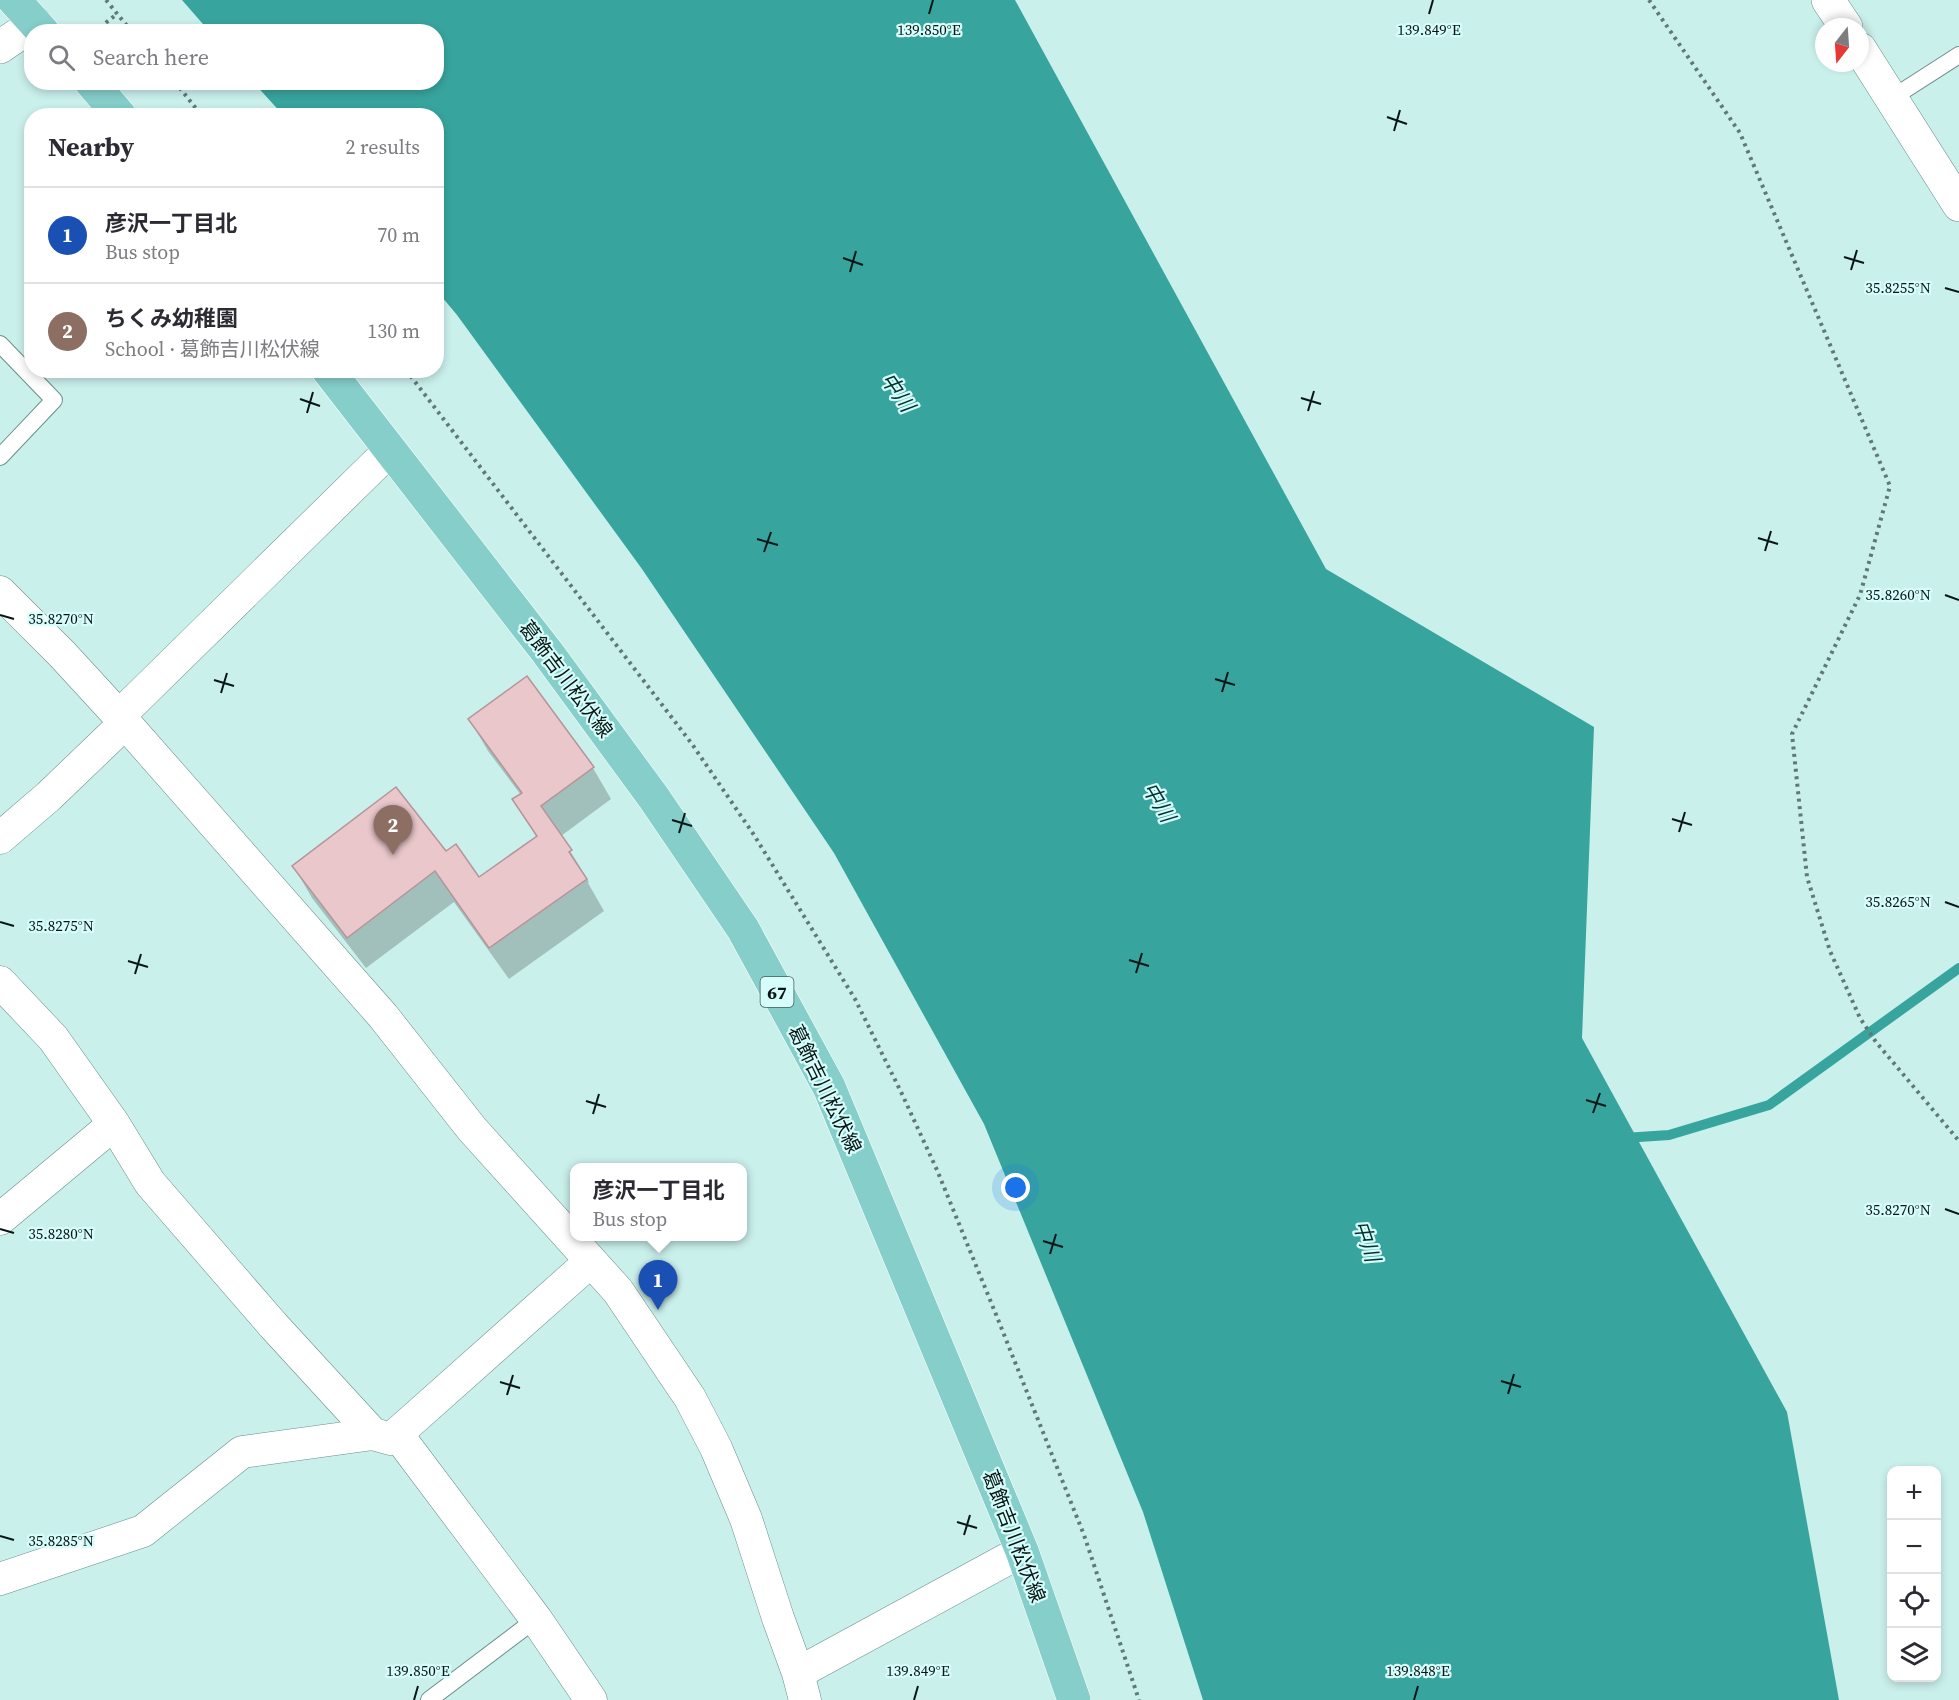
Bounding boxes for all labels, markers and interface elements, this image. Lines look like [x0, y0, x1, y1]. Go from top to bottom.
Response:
north arrow [1815, 18, 1869, 72]
text: 139.850°E [897, 19, 961, 40]
text: 139.849°E [1397, 19, 1461, 40]
search box [24, 24, 444, 90]
icon: search [45, 41, 78, 74]
text: Search here [93, 42, 209, 72]
text: Nearby [48, 129, 134, 165]
text: 2 results [345, 133, 420, 161]
text: 彦沢一丁目北 [105, 208, 237, 238]
text: 1 [62, 221, 73, 249]
text: 70 m [377, 221, 420, 249]
text: Bus stop [105, 238, 180, 266]
text: 35.8255°N [1865, 277, 1931, 298]
text: ちくみ幼稚園 [105, 303, 238, 333]
text: 2 [62, 317, 73, 345]
text: 130 m [367, 317, 420, 345]
text: School · 葛飾吉川松伏線 [105, 335, 320, 363]
water label: 中川 [874, 366, 923, 419]
text: 35.8260°N [1865, 584, 1931, 605]
text: 35.8270°N [28, 608, 94, 629]
street label: 葛飾吉川松伏線 [513, 615, 619, 743]
water label: 中川 [1136, 777, 1183, 829]
pin: 2 [374, 806, 412, 855]
text: 35.8265°N [1865, 891, 1931, 912]
text: 35.8275°N [28, 915, 94, 936]
road number: 67 [760, 977, 794, 1007]
street label: 葛飾吉川松伏線 [782, 1020, 868, 1158]
popup [570, 1163, 747, 1241]
your location [1001, 1173, 1030, 1202]
text: 彦沢一丁目北 [592, 1175, 725, 1205]
text: 35.8270°N [1865, 1199, 1931, 1220]
text: Bus stop [592, 1205, 667, 1233]
water label: 中川 [1346, 1216, 1388, 1267]
text: 35.8280°N [28, 1223, 94, 1244]
pin: 1 [638, 1260, 678, 1310]
street label: 葛飾吉川松伏線 [976, 1466, 1052, 1606]
map controls [1887, 1466, 1941, 1682]
button: + [1887, 1466, 1941, 1520]
button: − [1887, 1520, 1941, 1574]
text: 35.8285°N [28, 1530, 94, 1551]
button: locate [1887, 1574, 1941, 1628]
button: layers [1887, 1628, 1941, 1682]
text: 139.850°E [386, 1660, 450, 1681]
text: 139.849°E [886, 1660, 950, 1681]
text: 139.848°E [1386, 1660, 1450, 1681]

